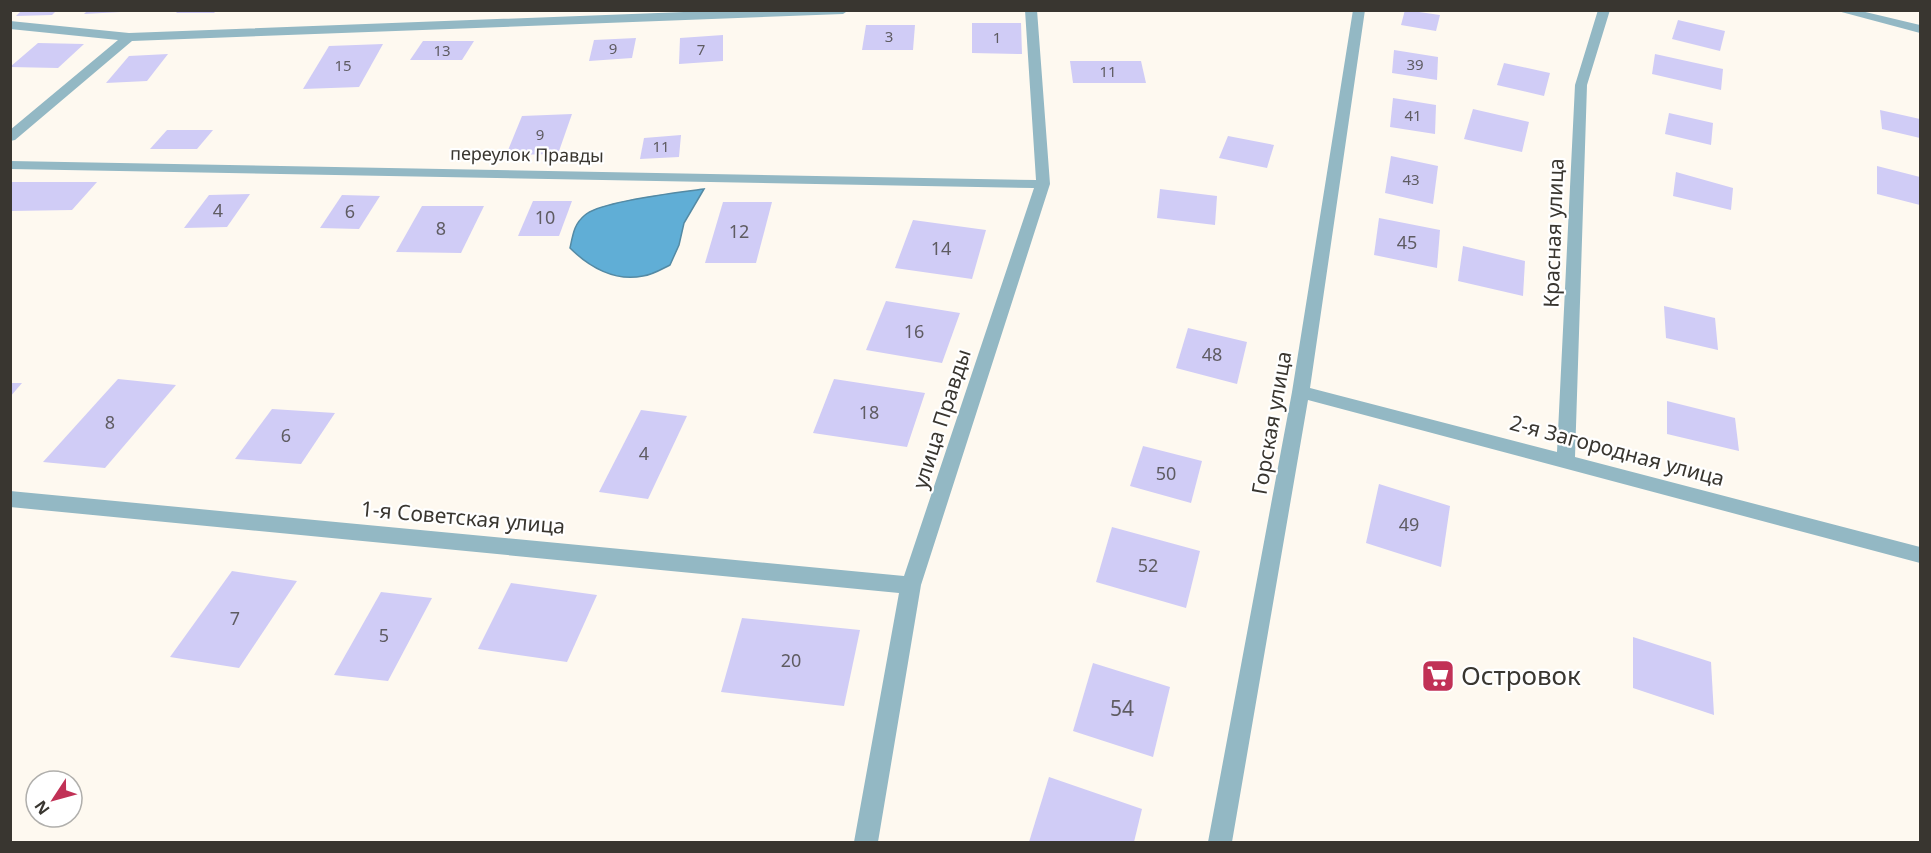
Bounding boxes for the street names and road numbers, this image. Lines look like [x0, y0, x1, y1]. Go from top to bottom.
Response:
street label: переулок Правды [450, 141, 604, 167]
street label: Красная улица [1536, 158, 1570, 308]
street label: улица Правды [905, 345, 977, 492]
street label: Горская улица [1245, 349, 1297, 497]
street label: 2-я Загородная улица [1507, 408, 1728, 492]
street label: 1-я Советская улица [360, 494, 566, 540]

